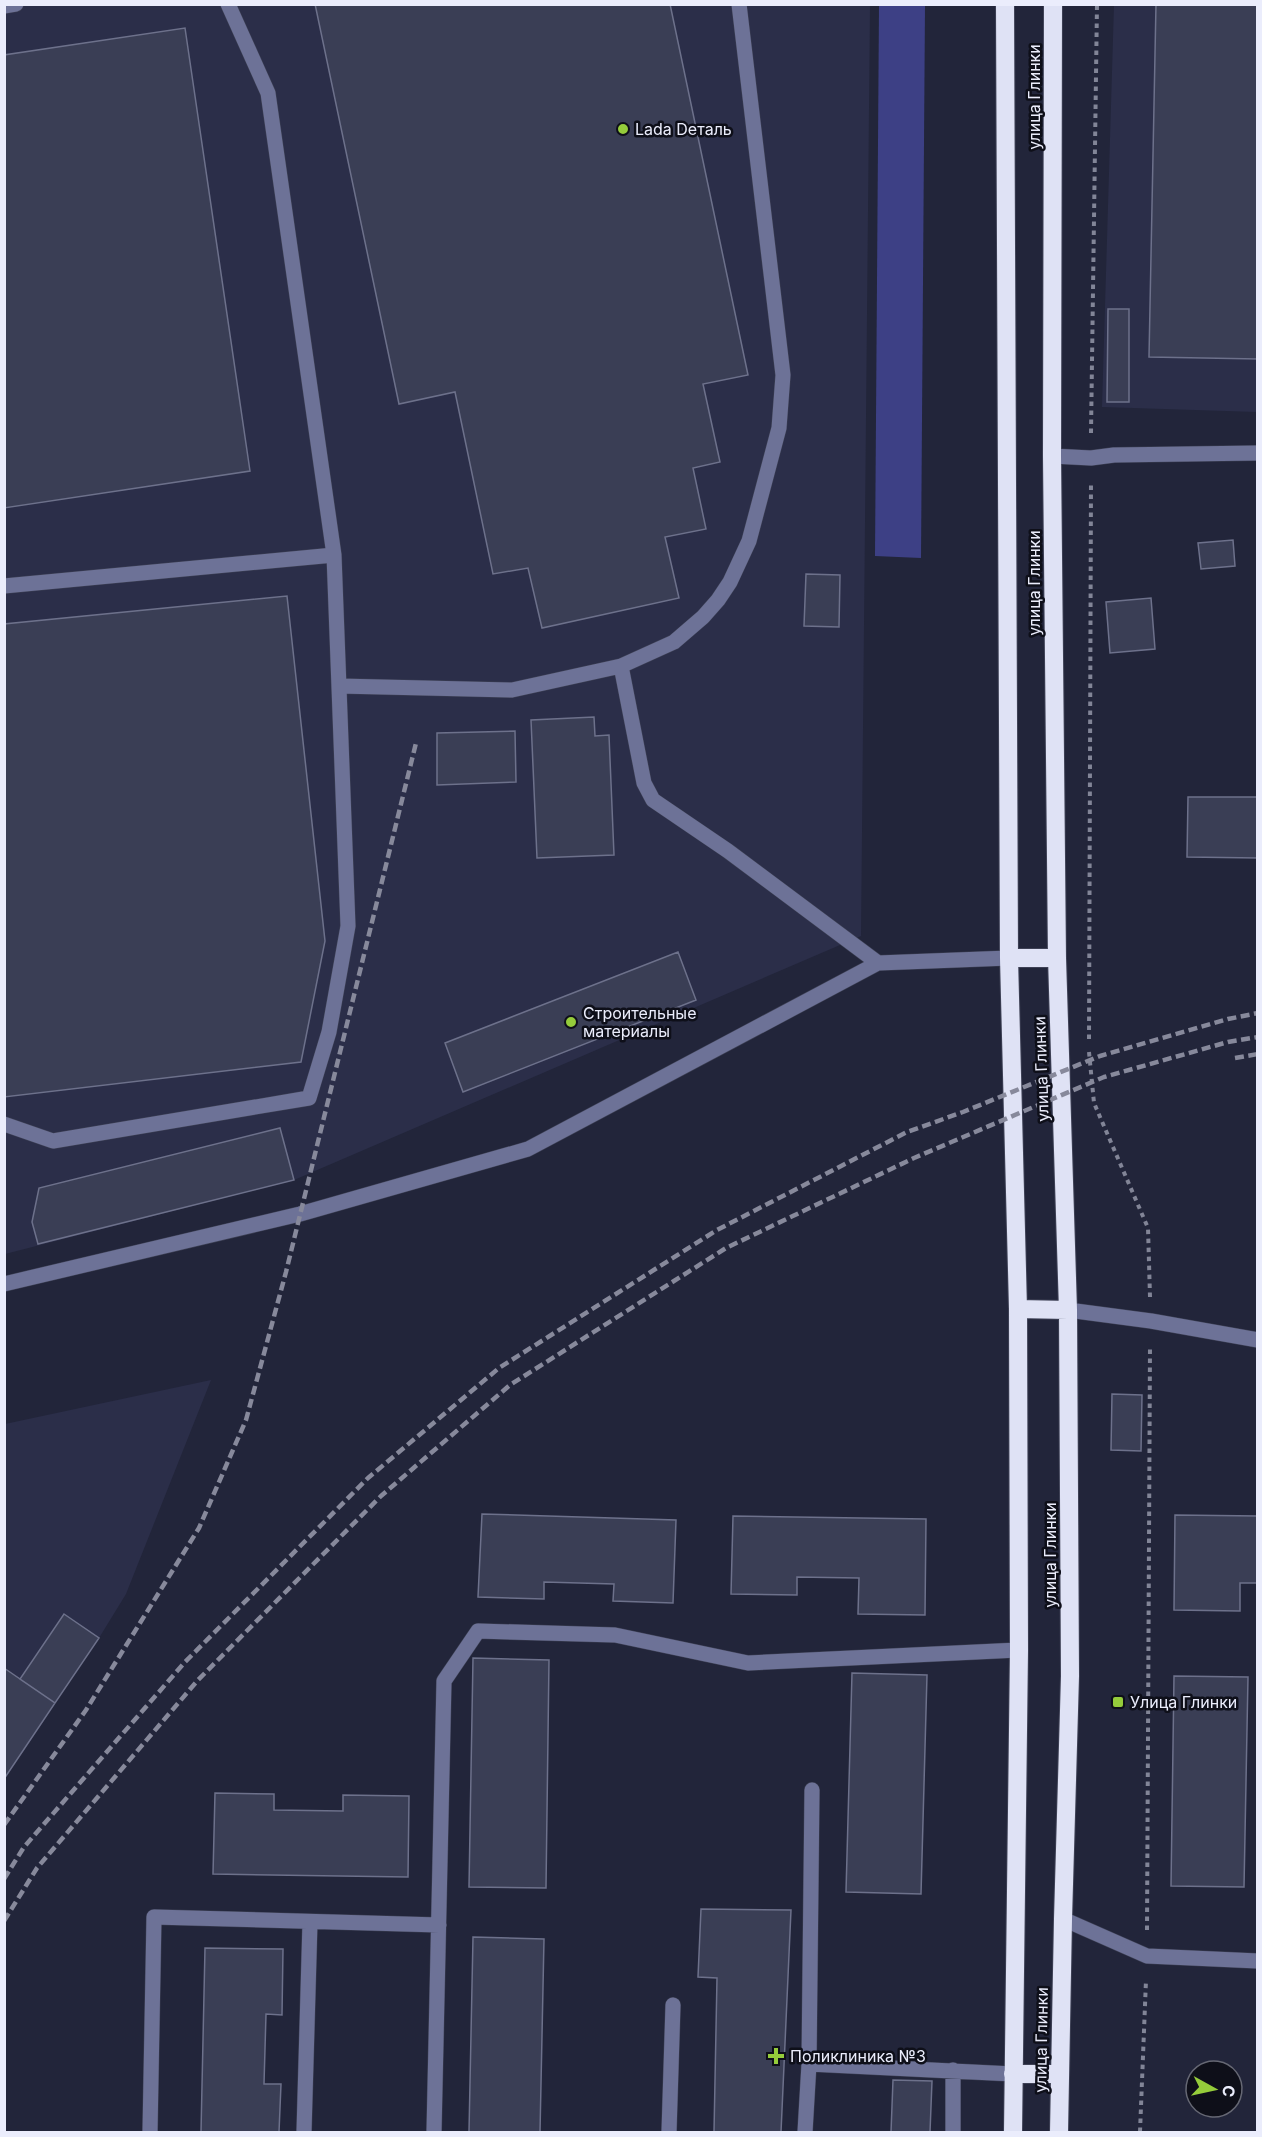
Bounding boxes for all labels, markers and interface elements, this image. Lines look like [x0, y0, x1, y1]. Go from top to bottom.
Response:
street label: улица Глинки [1024, 44, 1044, 150]
place label: Lada Dеталь [635, 119, 732, 139]
marker: Lada Dеталь [616, 122, 630, 136]
street label: улица Глинки [1024, 530, 1044, 636]
place label: Строительные материалы [583, 1003, 696, 1041]
marker: Строительные материалы [564, 1015, 578, 1029]
street label: улица Глинки [1029, 1016, 1053, 1122]
street label: улица Глинки [1040, 1502, 1060, 1608]
place label: Улица Глинки [1130, 1692, 1237, 1712]
marker: Улица Глинки [1111, 1695, 1125, 1709]
street label: улица Глинки [1030, 1987, 1052, 2093]
place label: Поликлиника №3 [790, 2046, 926, 2066]
marker: Поликлиника №3 [767, 2047, 785, 2065]
north arrow [1184, 2059, 1244, 2119]
text: С [1218, 2084, 1240, 2098]

